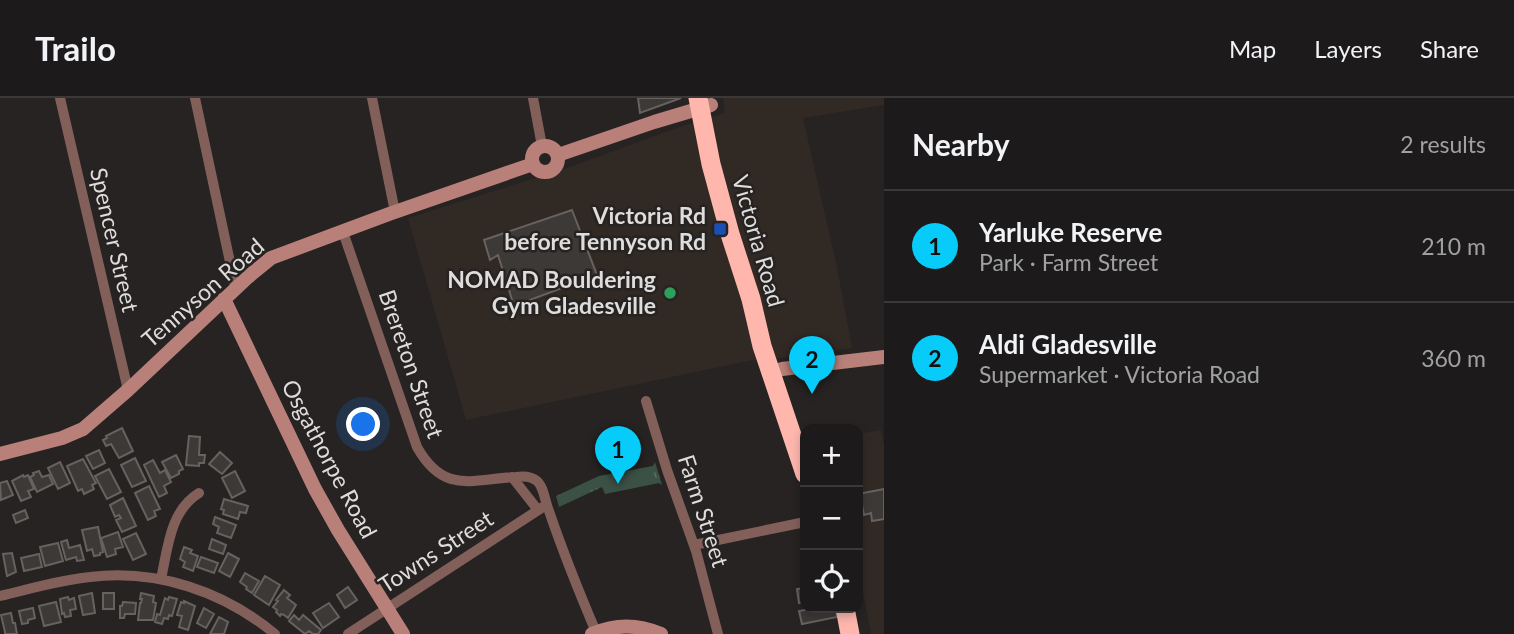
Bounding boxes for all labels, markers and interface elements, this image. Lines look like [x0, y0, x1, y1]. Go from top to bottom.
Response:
text: Trailo [35, 28, 116, 68]
text: Map [1229, 34, 1276, 63]
text: Layers [1314, 34, 1382, 63]
text: Share [1420, 34, 1479, 63]
text: Nearby [912, 126, 1010, 162]
text: 2 results [1400, 130, 1486, 158]
street label: Spencer Street [85, 165, 145, 315]
street label: Victoria Road [727, 172, 791, 310]
place label: Victoria Rd before Tennyson Rd [504, 201, 706, 255]
text: Yarluke Reserve [979, 216, 1162, 248]
marker: Victoria Rd before Tennyson Rd [712, 221, 728, 237]
street label: Tennyson Road [136, 232, 269, 353]
text: 1 [928, 232, 942, 260]
text: 210 m [1421, 232, 1486, 260]
text: Park · Farm Street [979, 248, 1158, 276]
place label: NOMAD Bouldering Gym Gladesville [447, 265, 656, 319]
marker: NOMAD Bouldering Gym Gladesville [662, 285, 678, 301]
street label: Brereton Street [373, 286, 451, 442]
text: Aldi Gladesville [979, 328, 1157, 360]
pin: 2 [789, 336, 835, 394]
text: 2 [928, 344, 942, 372]
text: 360 m [1421, 344, 1486, 372]
text: Supermarket · Victoria Road [979, 360, 1260, 388]
street label: Osgathorpe Road [276, 374, 384, 543]
your location [346, 407, 380, 441]
map controls [800, 424, 863, 613]
button: + [800, 424, 863, 487]
pin: 1 [595, 426, 641, 484]
street label: Farm Street [673, 451, 736, 571]
button: − [800, 487, 863, 550]
street label: Towns Street [373, 503, 499, 599]
button: locate [800, 550, 863, 613]

